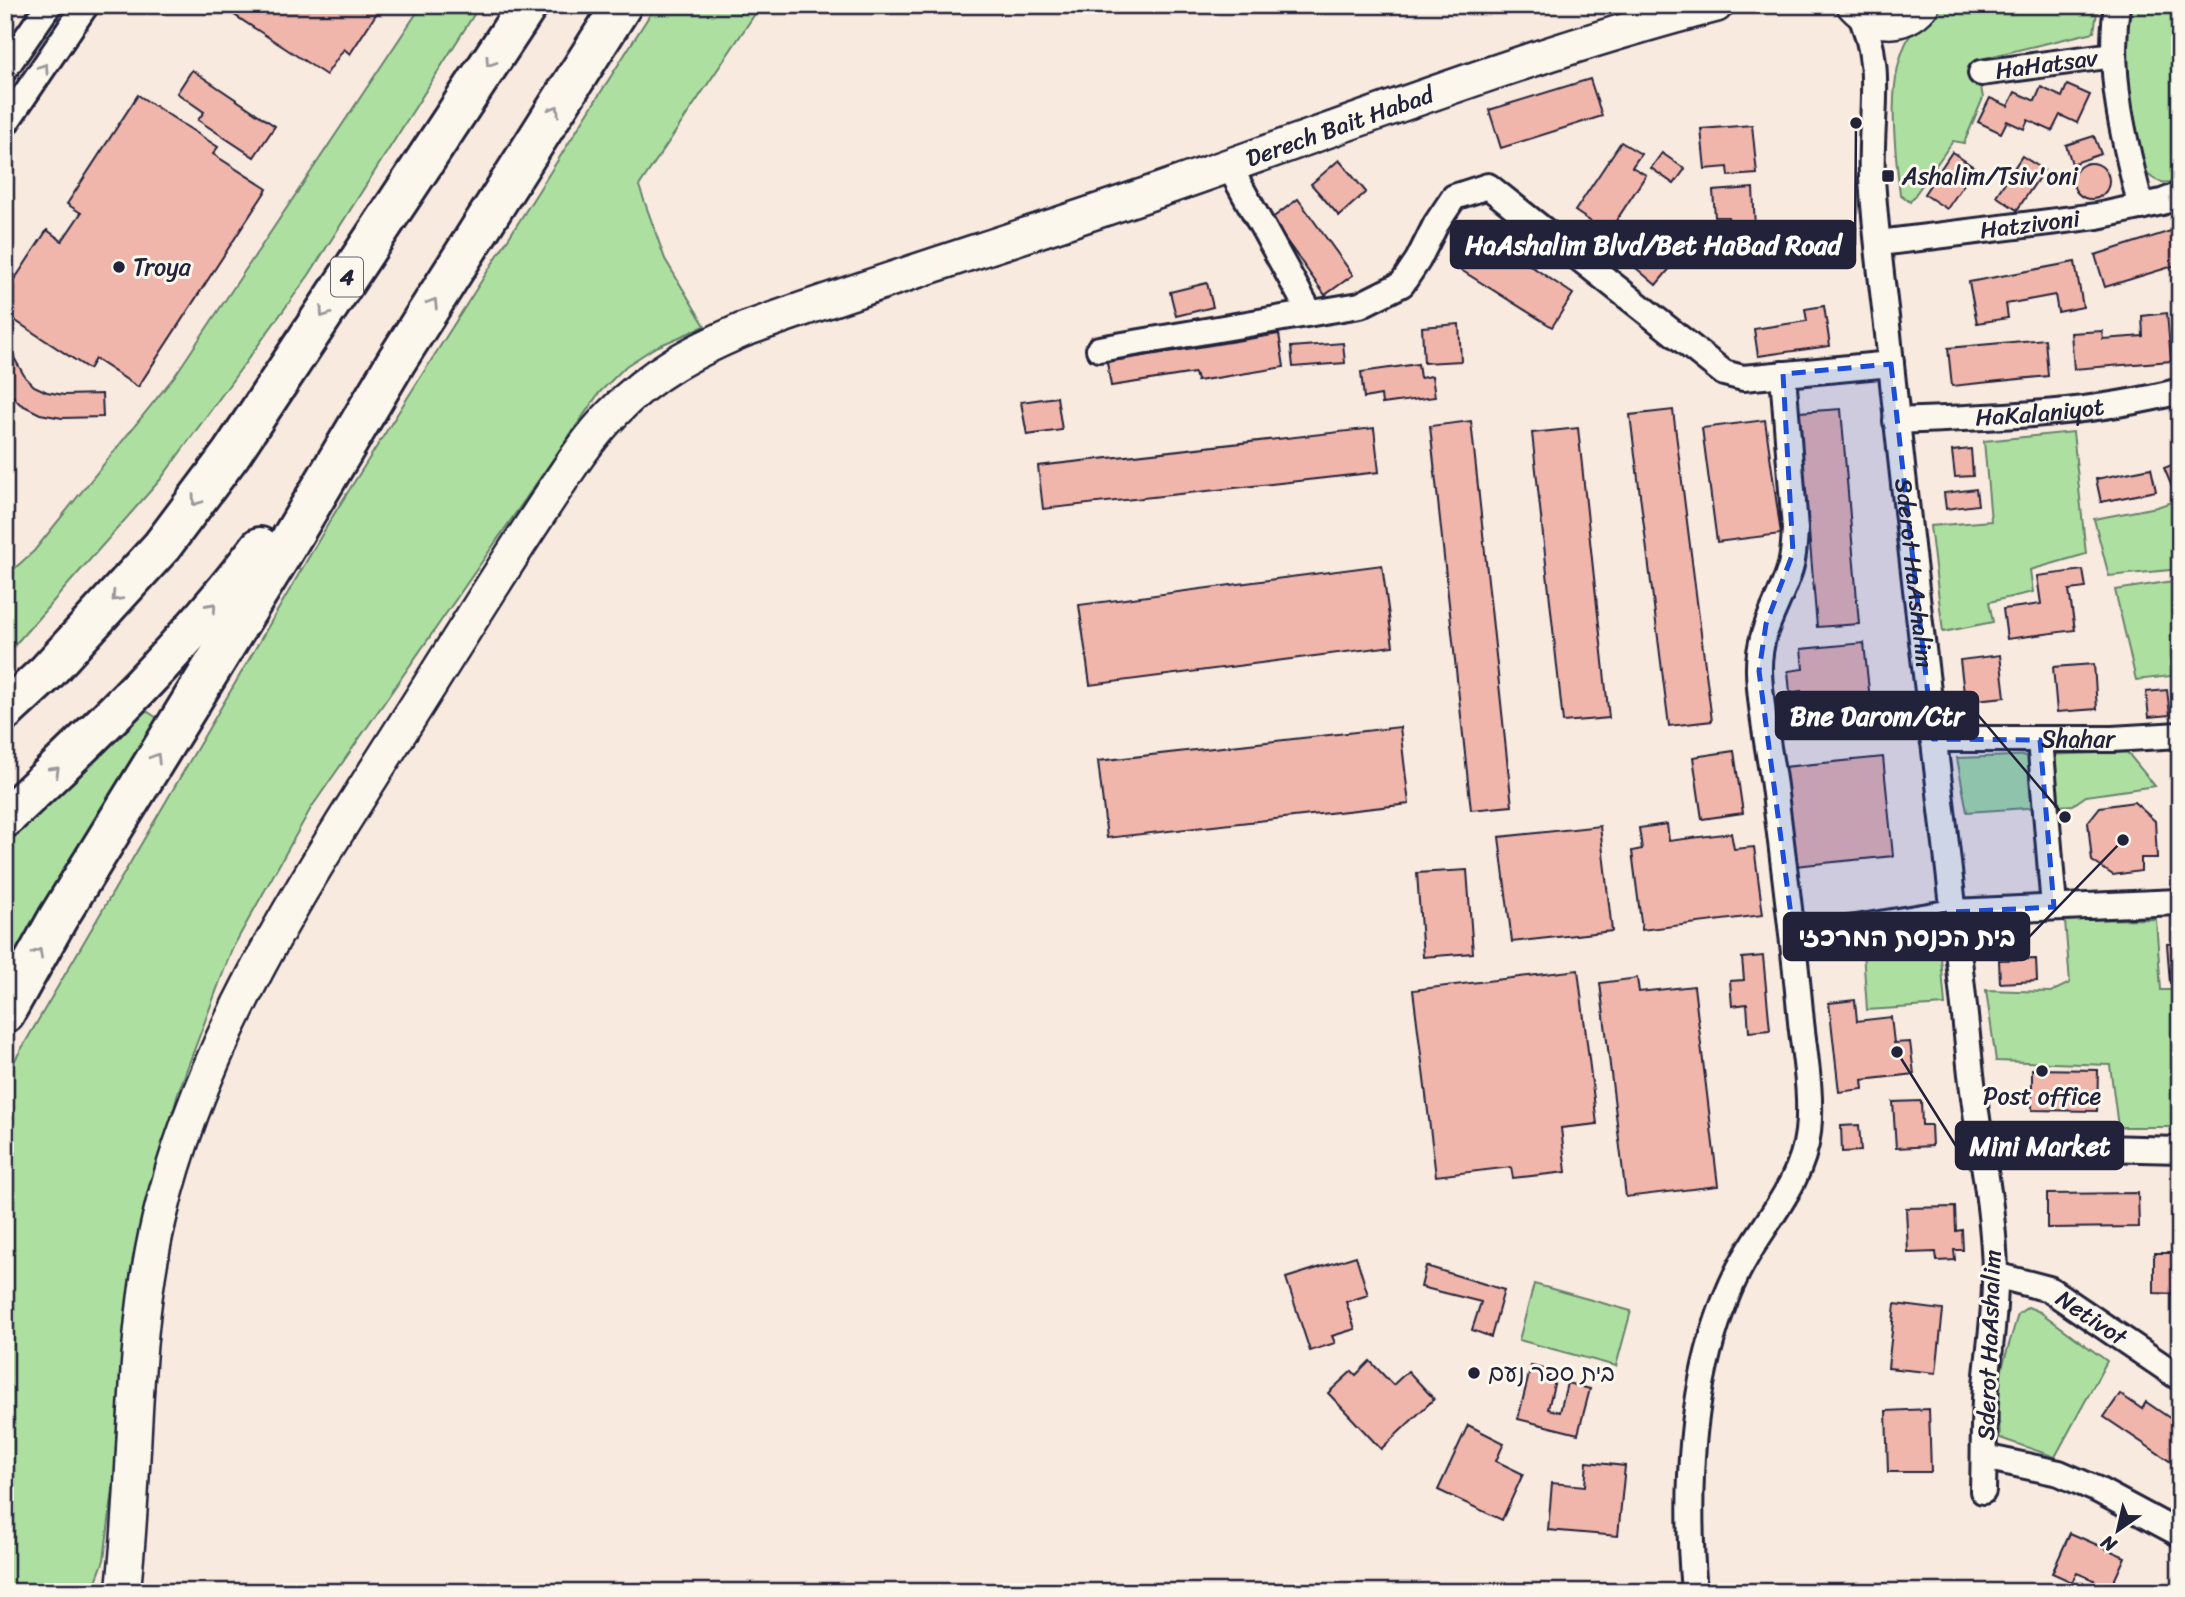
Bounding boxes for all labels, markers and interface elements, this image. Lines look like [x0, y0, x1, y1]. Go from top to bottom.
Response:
street label: HaHatsav [1993, 36, 2101, 92]
one-way arrow [486, 54, 498, 67]
one-way arrow [36, 63, 48, 76]
street label: Derech Bait Habad [1240, 73, 1441, 179]
one-way arrow [547, 105, 560, 118]
place label: Ashalim/Tsiv'oni [1901, 155, 2078, 197]
marker: Ashalim/Tsiv'oni [1880, 168, 1896, 184]
street label: Hatzivoni [1978, 197, 2084, 251]
callout: HaAshalim Blvd/Bet HaBad Road [1451, 221, 1855, 268]
text: HaAshalim Blvd/Bet HaBad Road [1465, 222, 1843, 268]
place label: Troya [133, 246, 192, 288]
road number: 4 [331, 258, 363, 296]
marker: Troya [111, 259, 127, 275]
one-way arrow [425, 297, 438, 310]
one-way arrow [319, 305, 332, 318]
street label: HaKalaniyot [1974, 385, 2107, 439]
street label: Sderot HaAshalim [1882, 476, 1946, 670]
one-way arrow [191, 493, 204, 506]
one-way arrow [112, 589, 124, 602]
one-way arrow [204, 603, 217, 616]
callout: Bne Darom/Ctr [1776, 692, 1978, 739]
text: Bne Darom/Ctr [1790, 693, 1966, 739]
street label: Shahar [2041, 718, 2116, 760]
one-way arrow [147, 753, 160, 766]
one-way arrow [47, 767, 60, 780]
callout: בית הכנסת המרכזי [1784, 913, 2029, 960]
text: בית הכנסת המרכזי [1798, 914, 2016, 960]
one-way arrow [30, 948, 43, 961]
marker: Post office [2034, 1063, 2050, 1079]
place label: Post office [1983, 1075, 2102, 1117]
callout: Mini Market [1956, 1122, 2123, 1169]
text: Mini Market [1969, 1123, 2111, 1169]
street label: Sderot HaAshalim [1965, 1249, 2013, 1441]
street label: Netivot [2047, 1278, 2137, 1358]
place label: בית ספר נעם [1488, 1352, 1615, 1394]
marker: בית ספר נעם [1466, 1365, 1482, 1381]
north arrow [2084, 1496, 2154, 1566]
text: N [2093, 1526, 2124, 1562]

